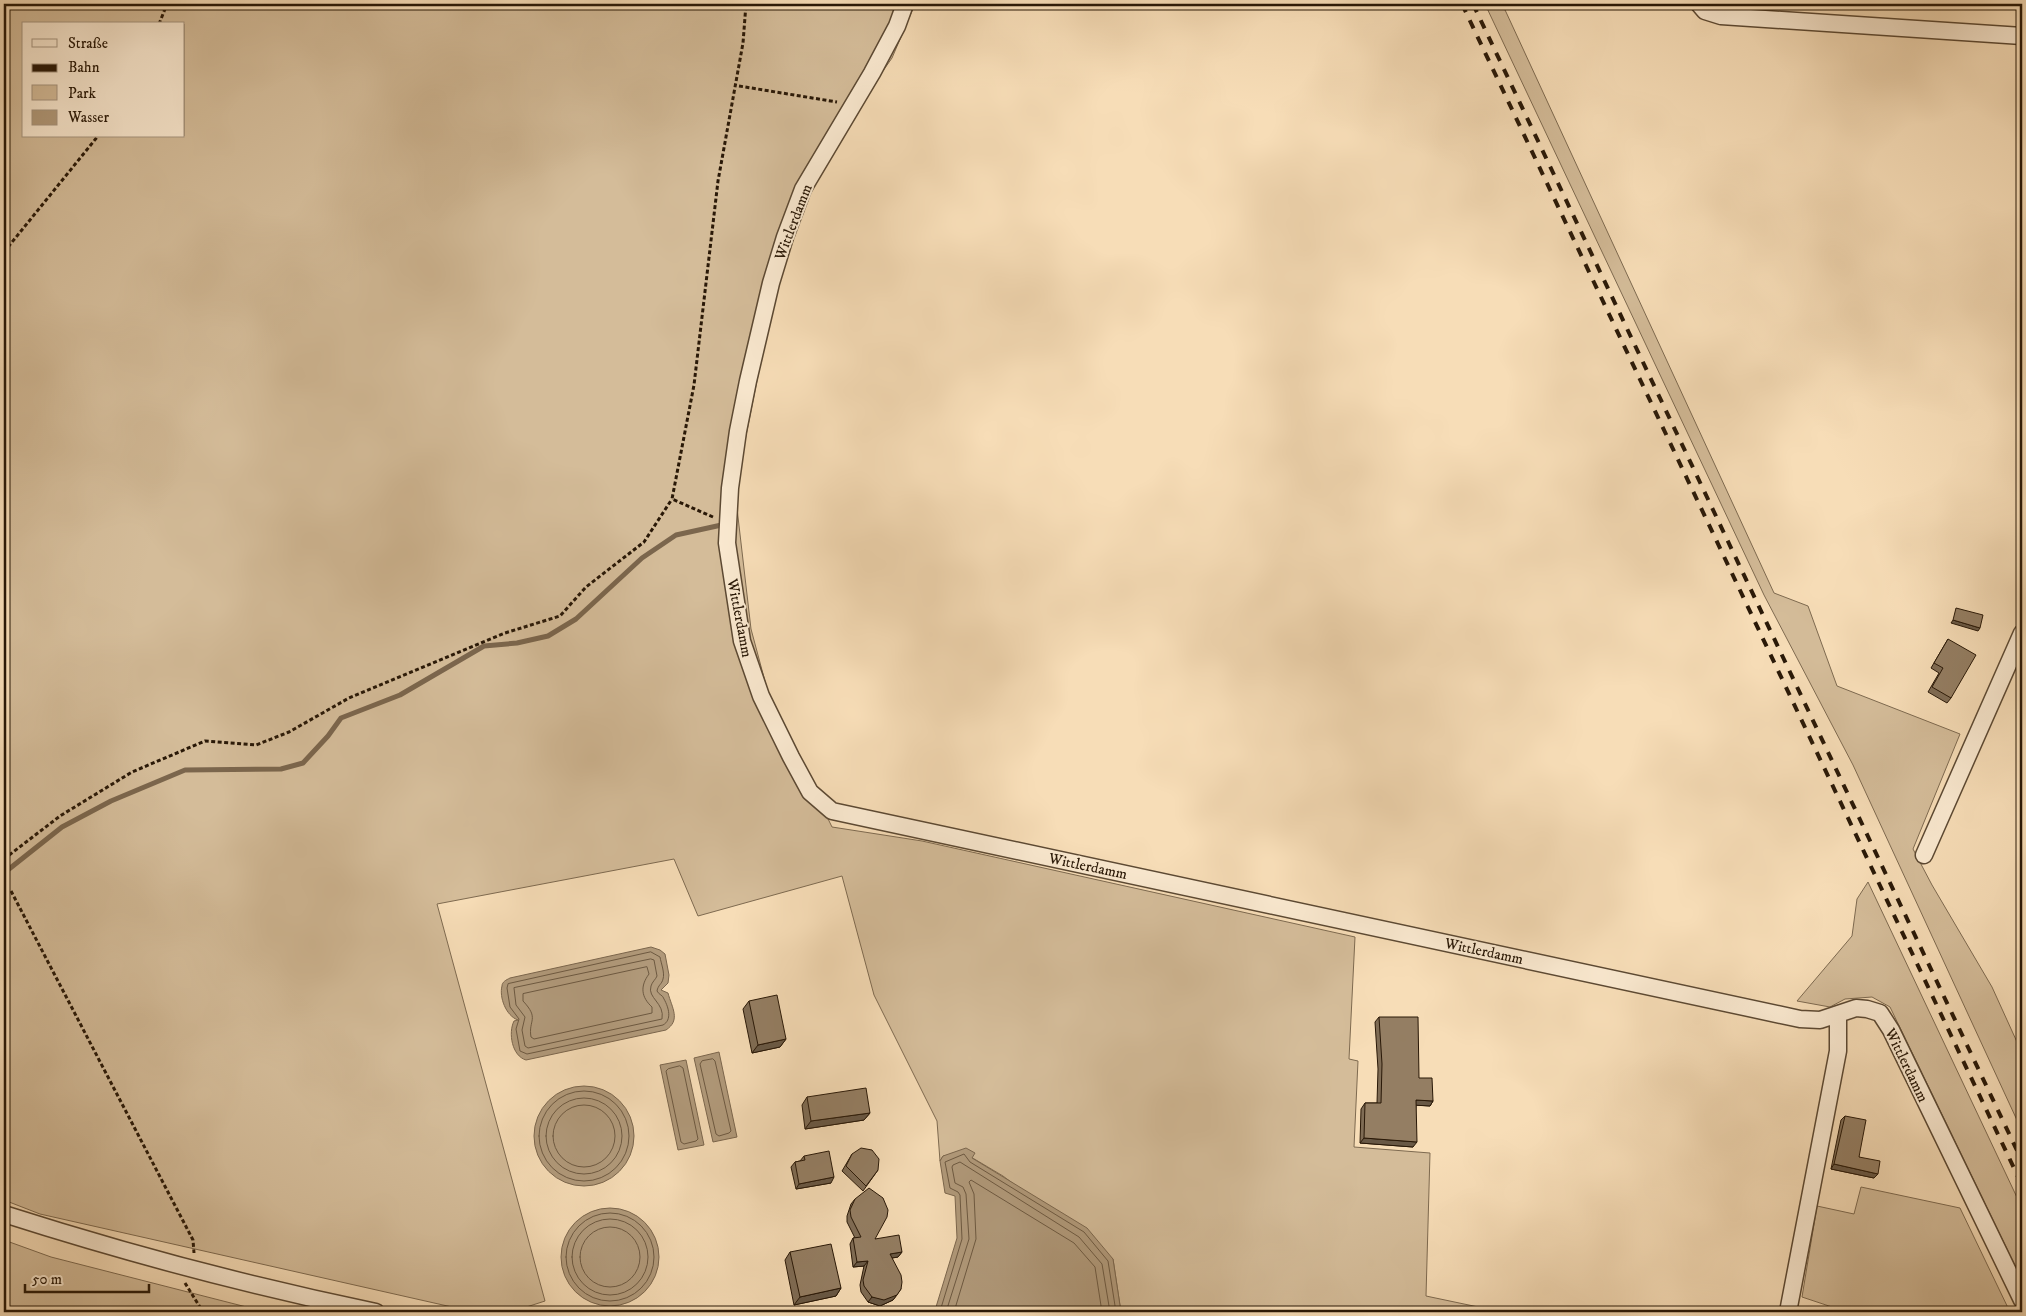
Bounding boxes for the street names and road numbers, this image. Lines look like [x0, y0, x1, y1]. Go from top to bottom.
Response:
street label: Wittlerdamm [770, 182, 817, 264]
street label: Wittlerdamm [722, 576, 756, 659]
street label: Wittlerdamm [1046, 849, 1129, 884]
street label: Wittlerdamm [1442, 934, 1525, 969]
street label: Wittlerdamm [1880, 1024, 1933, 1105]

